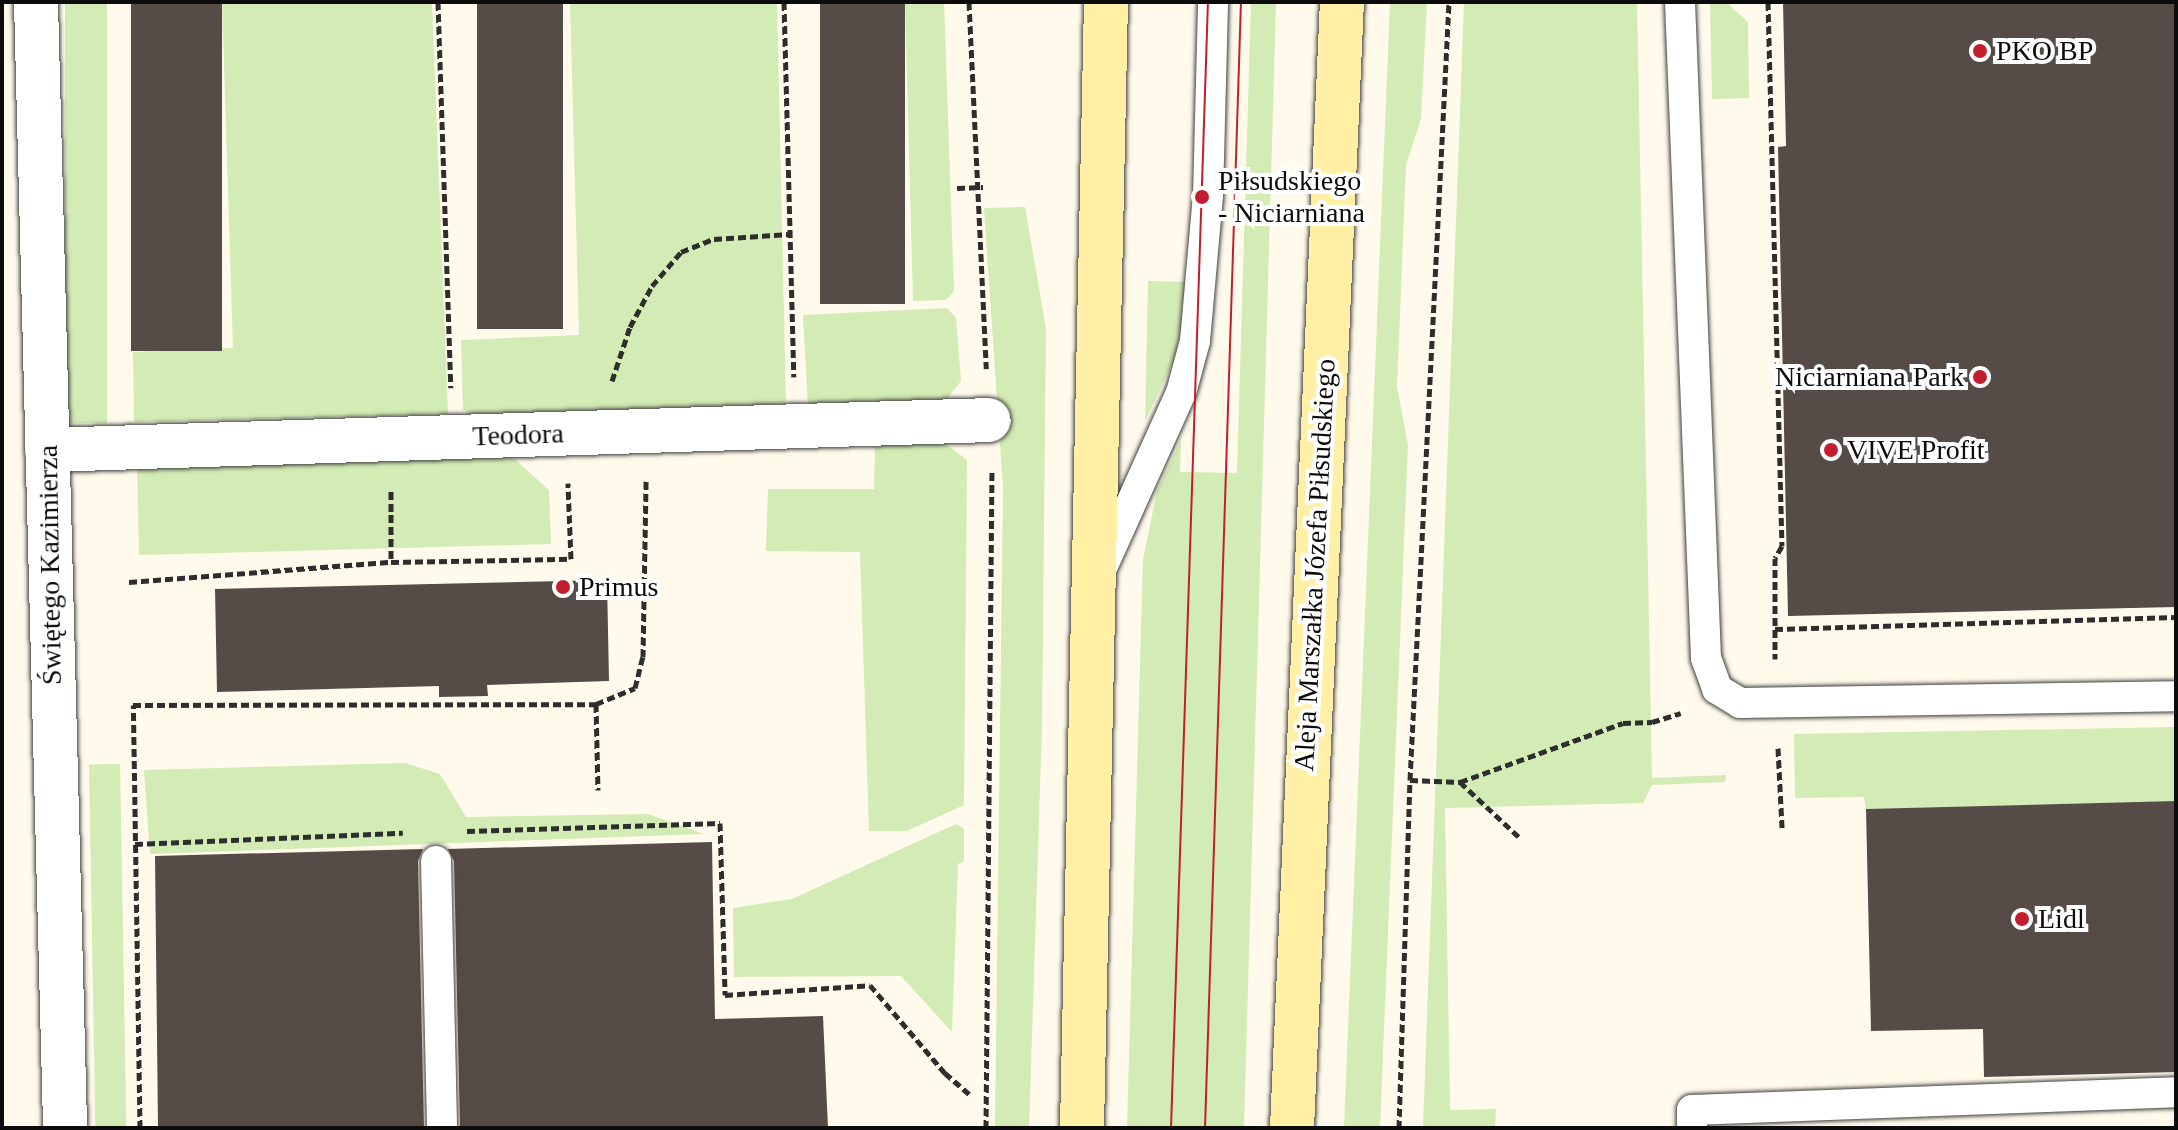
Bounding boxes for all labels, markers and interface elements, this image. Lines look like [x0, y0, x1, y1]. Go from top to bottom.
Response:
place label: PKO BP [1996, 34, 2093, 68]
marker: PKO BP [1971, 42, 1989, 60]
place label: Piłsudskiego - Niciarniana [1218, 164, 1365, 230]
marker: Piłsudskiego - Niciarniana [1193, 188, 1211, 206]
street label: Aleja Marszałka Józefa Piłsudskiego [1287, 358, 1343, 772]
place label: Niciarniana Park [1775, 360, 1964, 394]
marker: Niciarniana Park [1971, 368, 1989, 386]
street label: Teodora [472, 417, 564, 453]
place label: VIVE Profit [1847, 433, 1985, 467]
marker: VIVE Profit [1822, 441, 1840, 459]
street label: Świętego Kazimierza [31, 445, 69, 685]
place label: Primus [579, 570, 658, 604]
marker: Primus [554, 578, 572, 596]
place label: Lidl [2038, 902, 2085, 936]
marker: Lidl [2013, 910, 2031, 928]

